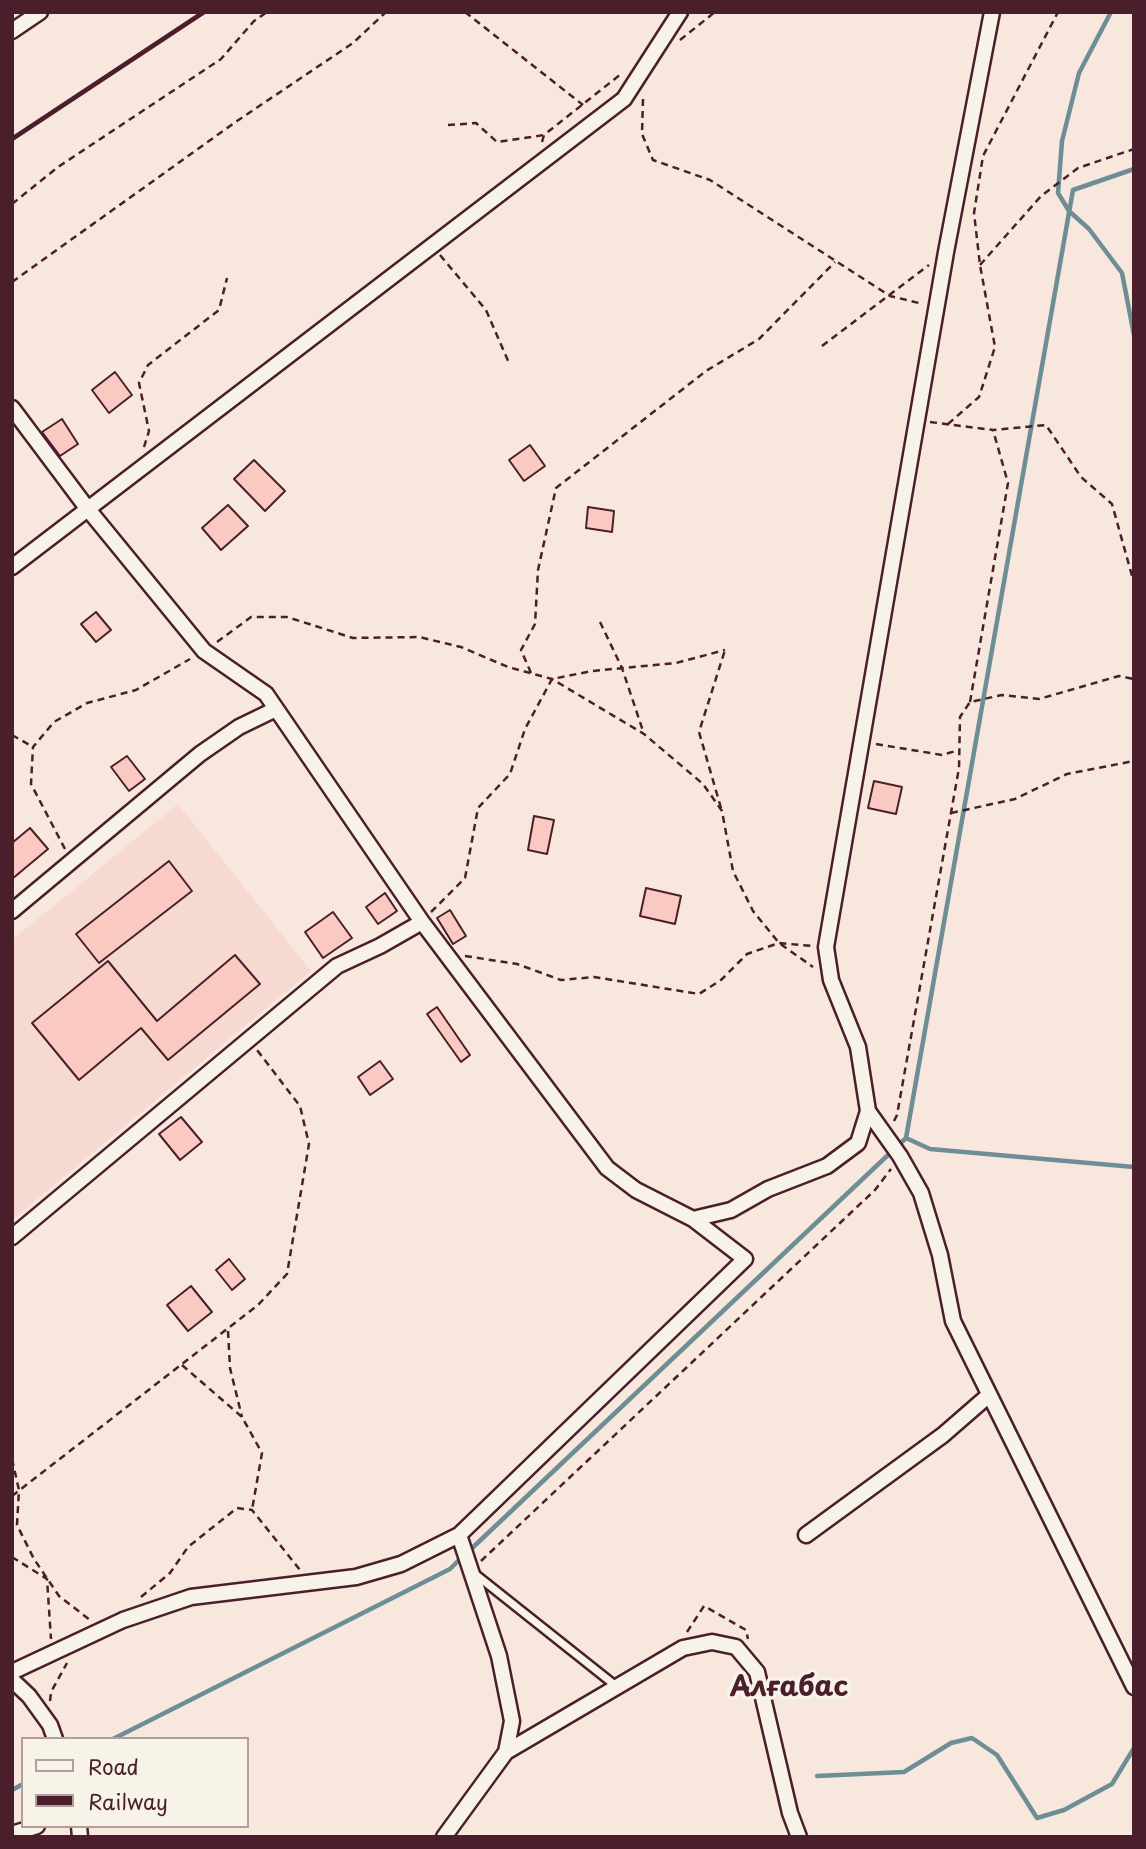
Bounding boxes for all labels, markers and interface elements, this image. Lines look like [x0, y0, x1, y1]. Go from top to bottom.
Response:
district label: Алғабас [730, 1671, 848, 1705]
legend [21, 1737, 248, 1828]
text: Road [88, 1750, 139, 1782]
text: Railway [88, 1785, 168, 1817]

